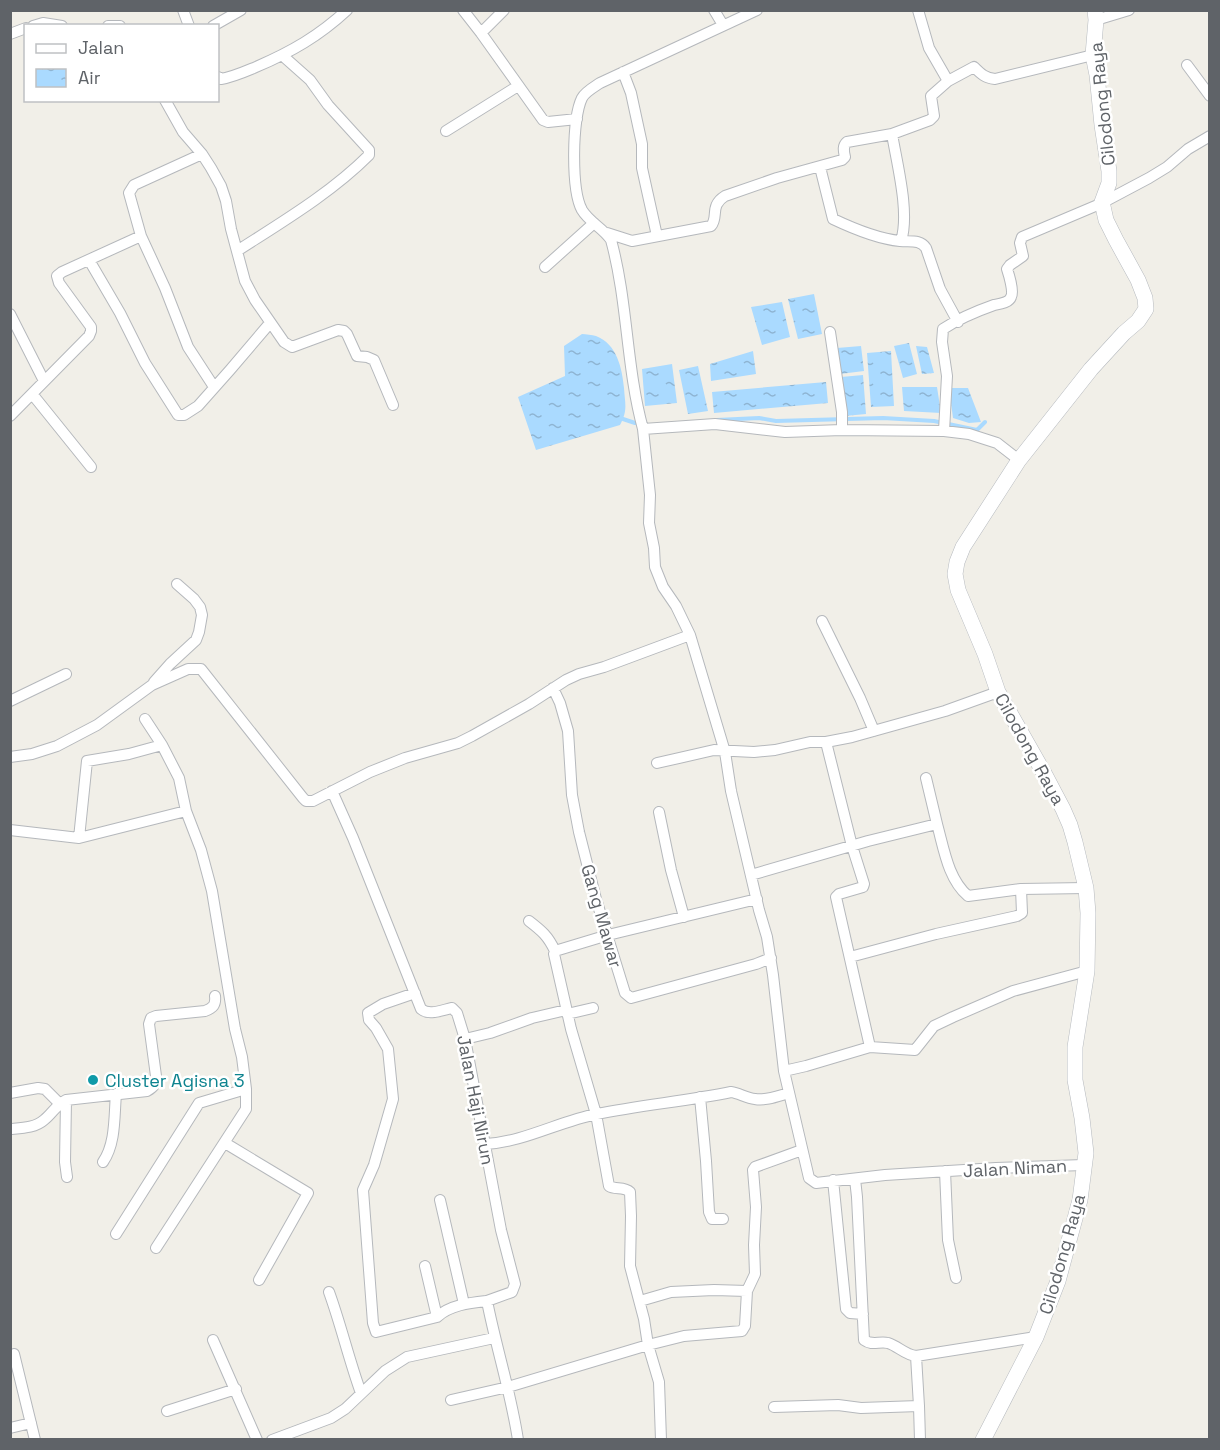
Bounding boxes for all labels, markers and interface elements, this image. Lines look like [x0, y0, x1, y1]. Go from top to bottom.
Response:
legend [24, 24, 219, 102]
text: Jalan [78, 36, 124, 59]
street label: Cilodong Raya [1084, 41, 1120, 167]
text: Air [78, 66, 101, 89]
street label: Cilodong Raya [990, 689, 1070, 809]
street label: Gang Mawar [576, 862, 628, 971]
street label: Jalan Haji Nirun [452, 1033, 500, 1167]
place label: Cluster Agisna 3 [105, 1069, 245, 1092]
marker: Cluster Agisna 3 [86, 1073, 100, 1087]
street label: Jalan Niman [962, 1154, 1068, 1182]
street label: Cilodong Raya [1034, 1191, 1090, 1317]

